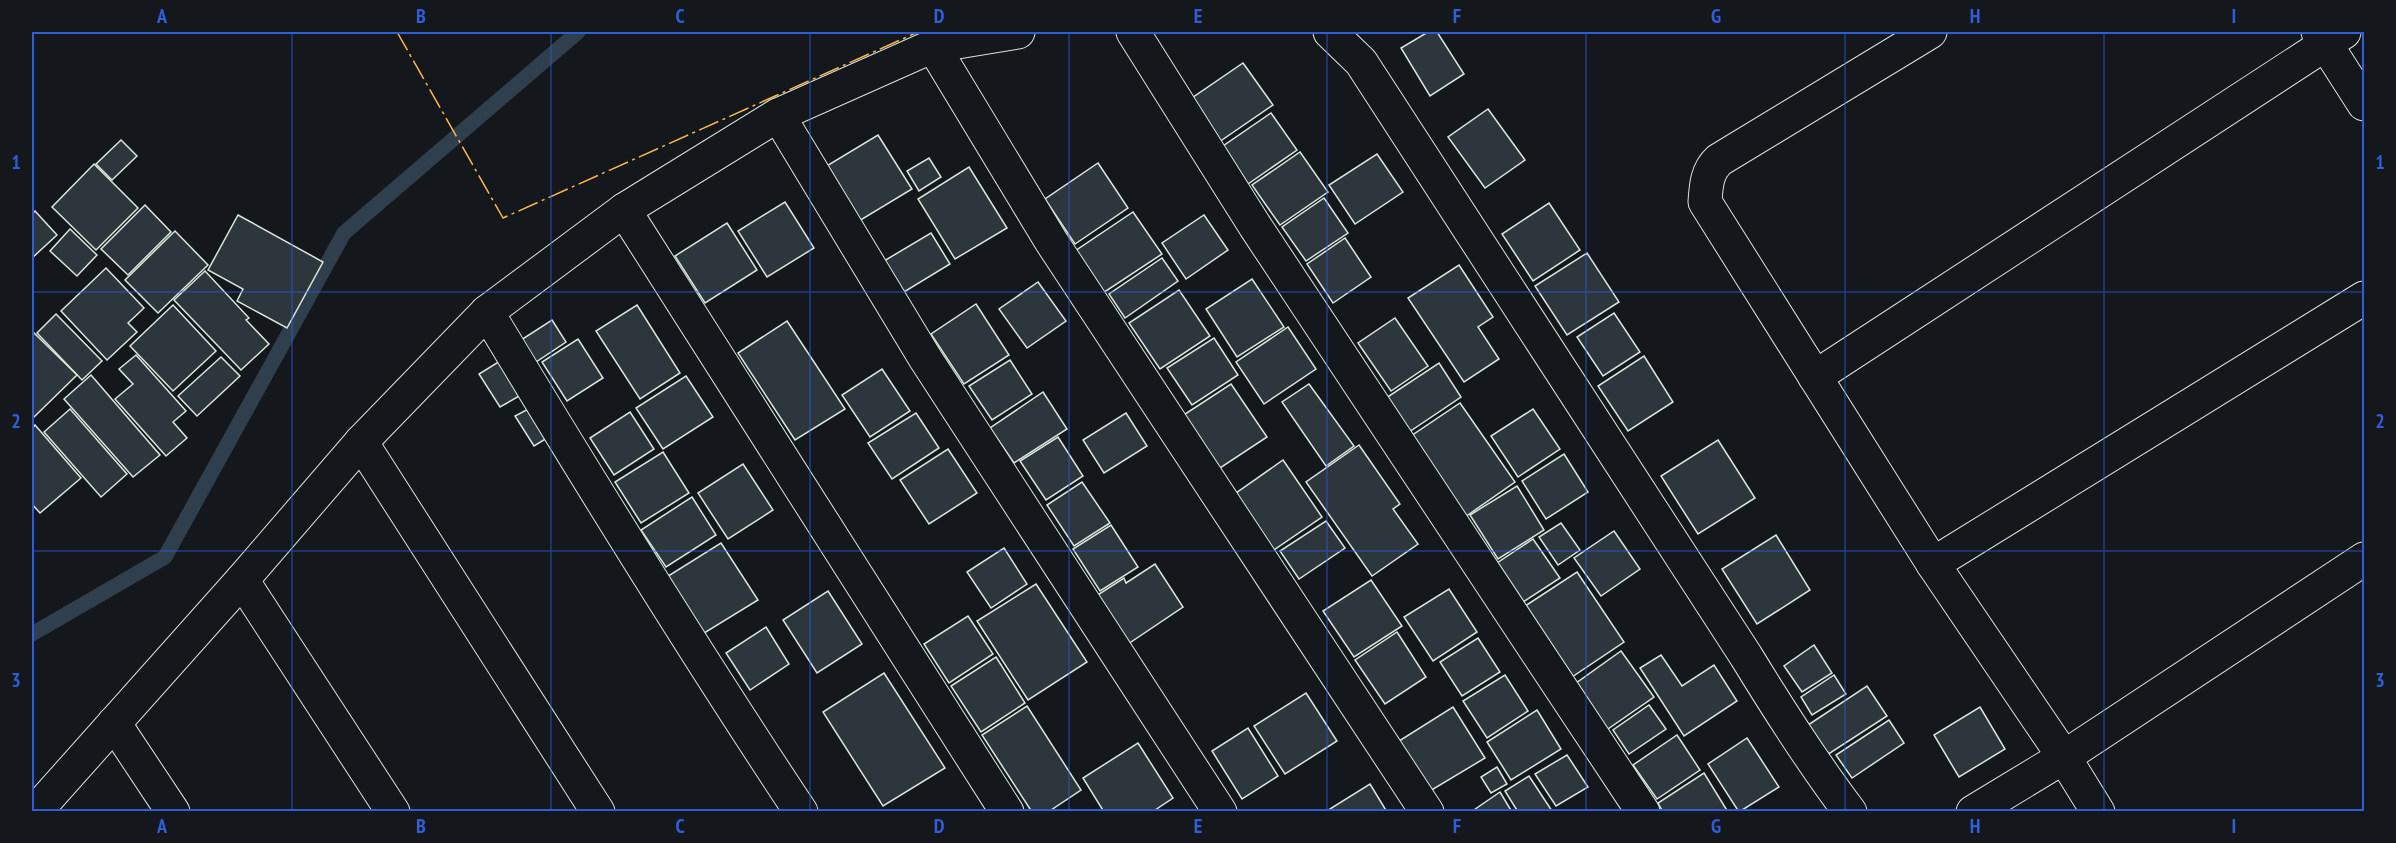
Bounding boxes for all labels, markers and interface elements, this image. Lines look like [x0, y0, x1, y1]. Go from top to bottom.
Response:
text: A [156, 3, 168, 29]
text: B [416, 3, 426, 29]
text: C [675, 3, 685, 29]
text: D [934, 3, 945, 29]
text: E [1194, 3, 1202, 29]
text: F [1453, 3, 1461, 29]
text: G [1711, 3, 1721, 29]
text: H [1970, 3, 1980, 29]
text: I [2232, 3, 2236, 29]
text: 1 [11, 149, 21, 175]
text: 1 [2375, 149, 2385, 175]
text: 2 [11, 408, 21, 434]
text: 2 [2375, 408, 2385, 434]
text: 3 [11, 667, 21, 693]
text: 3 [2375, 667, 2385, 693]
text: A [156, 813, 168, 839]
text: B [416, 813, 426, 839]
text: C [675, 813, 685, 839]
text: D [934, 813, 945, 839]
text: E [1194, 813, 1202, 839]
text: F [1453, 813, 1461, 839]
text: G [1711, 813, 1721, 839]
text: H [1970, 813, 1980, 839]
text: I [2232, 813, 2236, 839]

